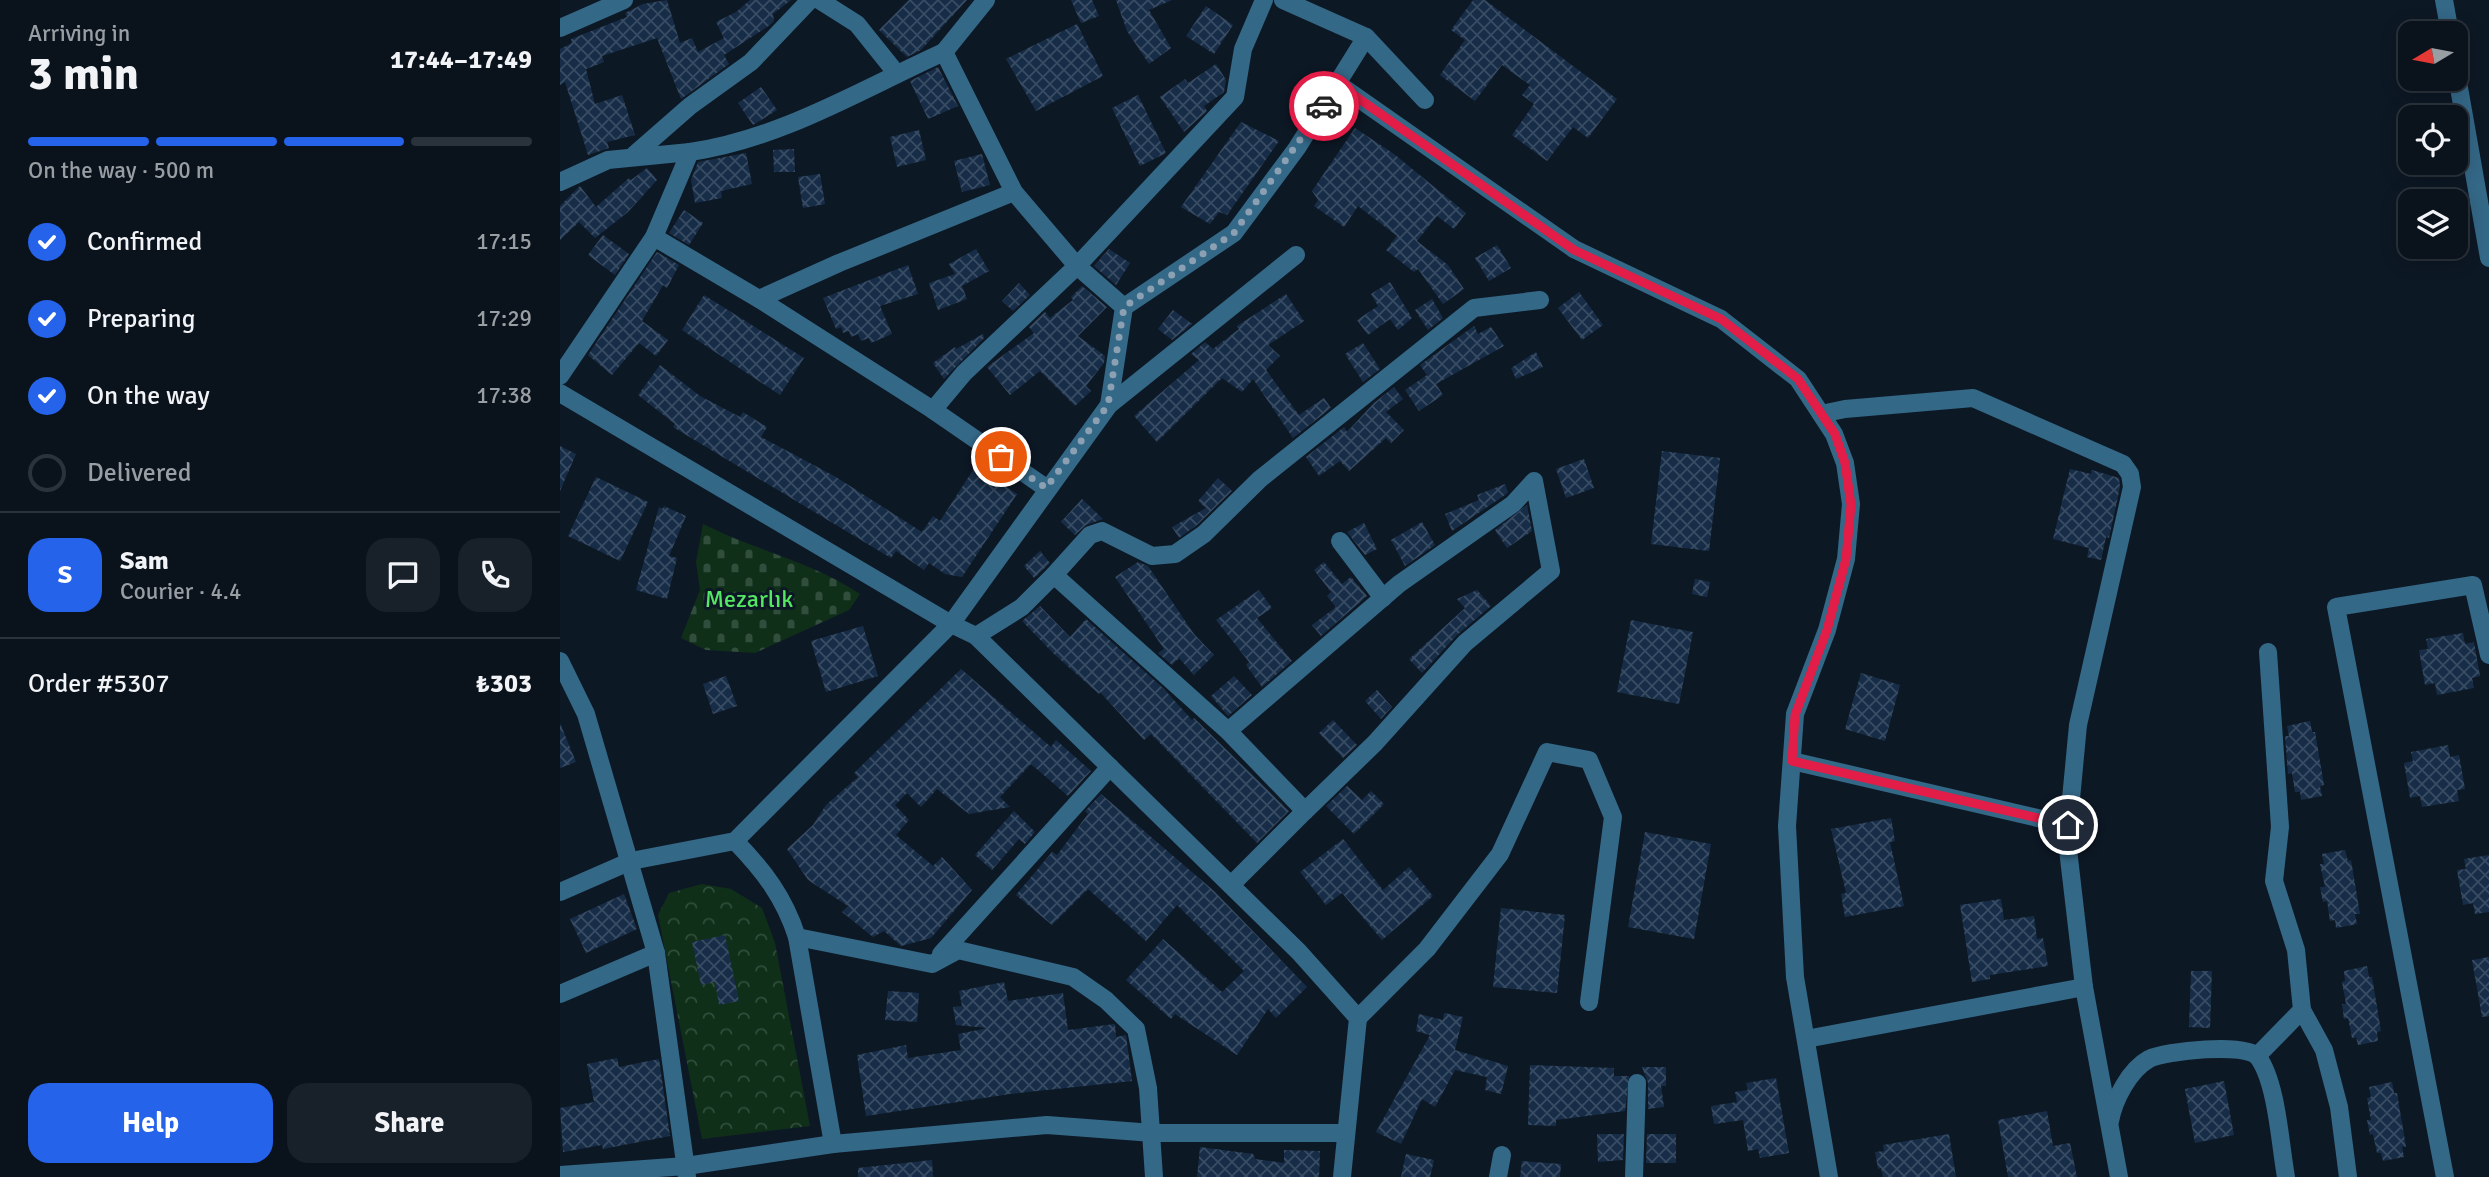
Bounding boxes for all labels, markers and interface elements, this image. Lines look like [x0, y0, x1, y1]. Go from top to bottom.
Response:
text: Arriving in [28, 19, 130, 48]
north arrow [2398, 21, 2468, 91]
map controls [2398, 21, 2468, 259]
text: 17:44–17:49 [390, 44, 532, 76]
text: 3 min [28, 46, 139, 102]
courier [1289, 71, 1359, 141]
icon: car [1305, 87, 1343, 125]
button: locate [2398, 105, 2468, 175]
text: On the way · 500 m [28, 156, 214, 185]
button: layers [2398, 189, 2468, 259]
icon: check [28, 223, 66, 261]
text: Confirmed [87, 226, 202, 258]
text: 17:15 [476, 227, 532, 256]
icon: check [28, 300, 66, 338]
text: Preparing [87, 303, 195, 335]
text: 17:29 [476, 304, 532, 333]
icon: check [28, 377, 66, 415]
text: On the way [87, 380, 210, 412]
text: 17:38 [476, 381, 532, 410]
pin [971, 427, 1031, 487]
icon: bag [982, 438, 1020, 476]
text: Delivered [87, 457, 192, 489]
button: chat [366, 538, 440, 612]
button: phone [458, 538, 532, 612]
text: Sam [120, 545, 169, 577]
text: S [58, 559, 72, 591]
text: Courier · 4.4 [120, 577, 241, 606]
park label: Mezarlık [705, 584, 793, 614]
text: Order #5307 [28, 668, 169, 700]
text: ₺303 [476, 668, 532, 700]
pin [2038, 795, 2098, 855]
icon: home [2049, 806, 2087, 844]
button: Help [28, 1083, 273, 1163]
button: Share [287, 1083, 532, 1163]

